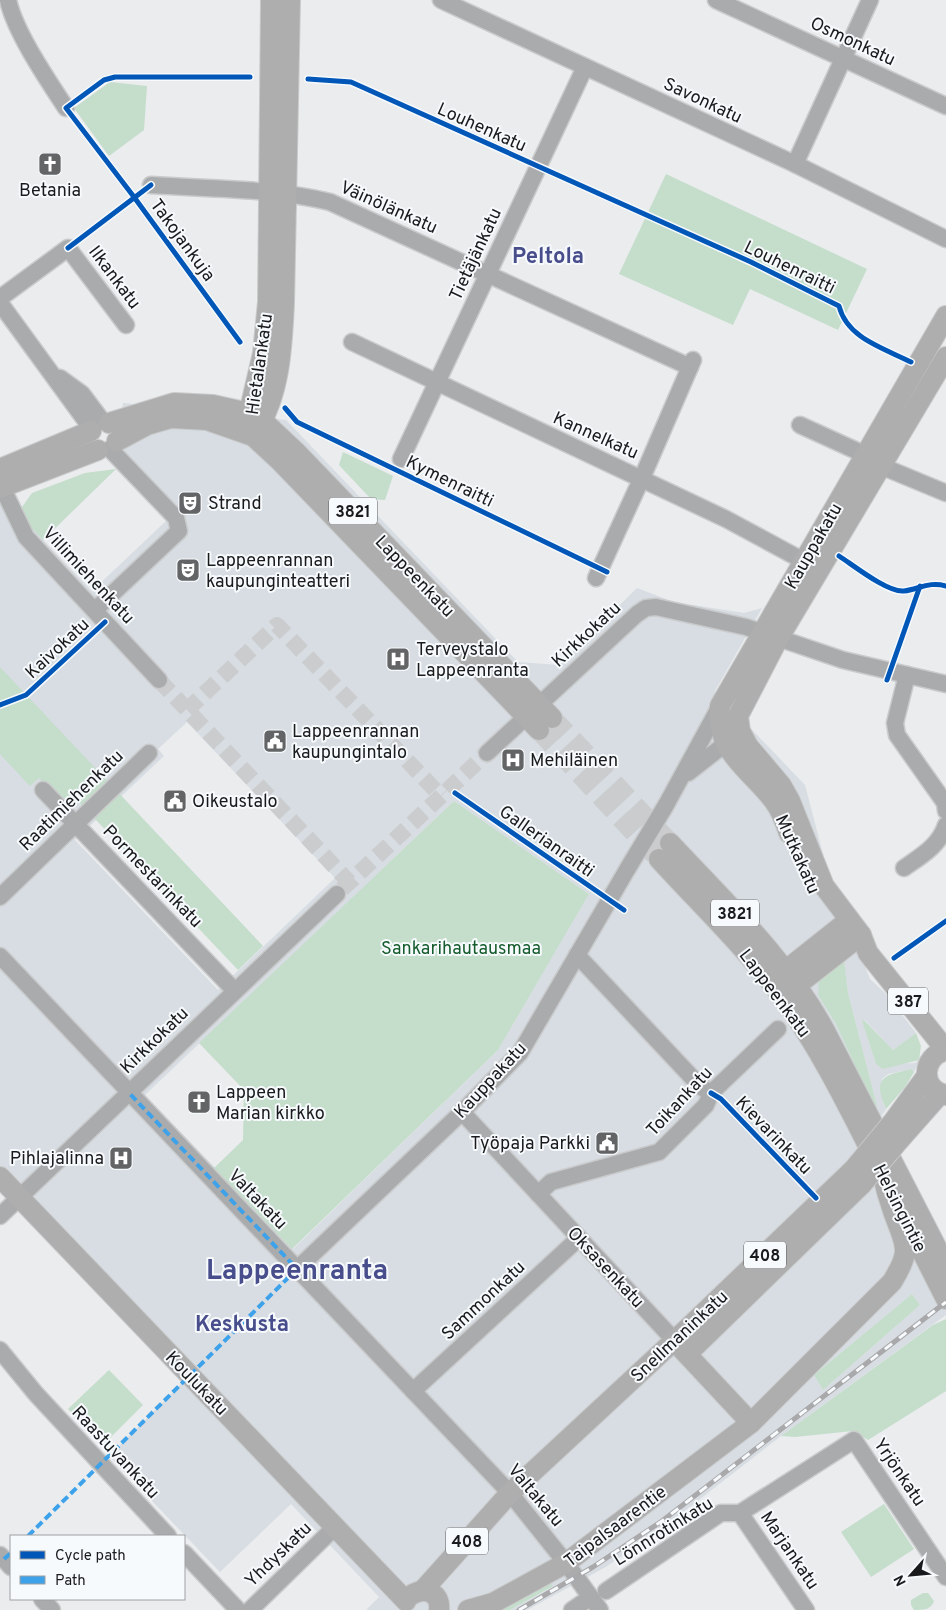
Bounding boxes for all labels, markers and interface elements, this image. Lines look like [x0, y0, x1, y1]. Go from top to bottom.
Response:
street label: Osmonkatu [806, 13, 899, 72]
street label: Savonkatu [659, 73, 745, 130]
street label: Louhenkatu [433, 98, 530, 158]
church icon: Betania [37, 151, 63, 177]
street label: Väinölänkatu [336, 177, 441, 240]
place label: Betania [19, 180, 81, 203]
street label: Takojankuja [144, 195, 219, 287]
street label: Tietäjänkatu [445, 205, 508, 305]
street label: Louhenraitti [740, 236, 839, 300]
street label: Ilkankatu [82, 242, 145, 314]
district label: Peltola [512, 244, 584, 271]
street label: Hietalankatu [242, 312, 279, 416]
street label: Kannelkatu [549, 407, 642, 465]
street label: Kymenraitti [402, 451, 497, 513]
theatre icon: Strand [177, 490, 203, 516]
place label: Strand [208, 493, 262, 516]
road number: 3821 [329, 498, 377, 524]
street label: Kauppakatu [780, 499, 848, 594]
street label: Villimiehenkatu [37, 522, 139, 630]
street label: Lappeenkatu [369, 531, 459, 623]
place label: Lappeenrannan kaupunginteatteri [206, 550, 350, 594]
theatre icon: Lappeenrannan kaupunginteatteri [175, 557, 201, 583]
street label: Kirkkokatu [547, 597, 627, 673]
street label: Kaivokatu [21, 614, 95, 685]
place label: Terveystalo Lappeenranta [416, 639, 529, 683]
hospital icon: Terveystalo Lappeenranta [385, 646, 411, 672]
place label: Lappeenrannan kaupungintalo [292, 721, 419, 765]
public building icon: Lappeenrannan kaupungintalo [262, 728, 288, 754]
street label: Raatimiehenkatu [15, 745, 129, 857]
hospital icon: Mehiläinen [500, 747, 526, 773]
place label: Mehiläinen [530, 750, 618, 773]
public building icon: Oikeustalo [162, 788, 188, 814]
place label: Oikeustalo [192, 791, 278, 814]
street label: Gallerianraitti [494, 801, 598, 883]
street label: Mutkakatu [769, 811, 824, 898]
street label: Pormestarinkatu [97, 821, 207, 933]
road number: 3821 [711, 900, 759, 926]
park label: Sankarihautausmaa [381, 938, 541, 961]
street label: Lappeenkatu [733, 945, 815, 1043]
road number: 387 [888, 988, 928, 1014]
street label: Kirkkokatu [116, 1003, 194, 1079]
street label: Kauppakatu [450, 1038, 532, 1124]
street label: Toikankatu [642, 1062, 718, 1142]
place label: Lappeen Marian kirkko [216, 1082, 325, 1126]
church icon: Lappeen Marian kirkko [186, 1089, 212, 1115]
street label: Kievarinkatu [730, 1092, 816, 1180]
public building icon: Työpaja Parkki [594, 1130, 620, 1156]
place label: Työpaja Parkki [470, 1133, 590, 1156]
hospital icon: Pihlajalinna [108, 1145, 134, 1171]
place label: Pihlajalinna [10, 1148, 104, 1171]
street label: Helsingintie [867, 1161, 931, 1257]
street label: Valtakatu [222, 1165, 291, 1235]
street label: Oksasenkatu [561, 1222, 648, 1314]
road number: 408 [744, 1242, 786, 1268]
district label: Lappeenranta [206, 1254, 388, 1290]
street label: Sammonkatu [437, 1256, 531, 1346]
street label: Snellmaninkatu [626, 1286, 734, 1388]
district label: Keskusta [195, 1312, 289, 1339]
street label: Koulukatu [159, 1347, 232, 1421]
street label: Raastuvankatu [66, 1402, 164, 1504]
street label: Yrjönkatu [868, 1434, 930, 1511]
street label: Valtakatu [502, 1460, 568, 1532]
street label: Taipalsaarentie [560, 1481, 672, 1573]
street label: Lönnrotinkatu [610, 1492, 718, 1572]
street label: Marjankatu [754, 1507, 823, 1594]
street label: Yhdyskatu [241, 1517, 317, 1593]
road number: 408 [446, 1528, 488, 1554]
legend [10, 1535, 185, 1600]
text: Cycle path [55, 1547, 126, 1566]
north arrow [886, 1550, 936, 1600]
text: Path [55, 1572, 86, 1591]
text: N [891, 1572, 911, 1589]

